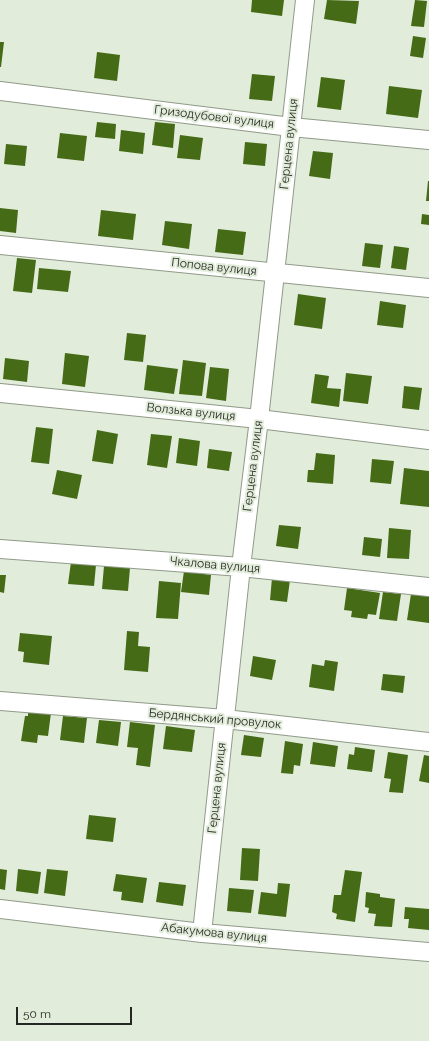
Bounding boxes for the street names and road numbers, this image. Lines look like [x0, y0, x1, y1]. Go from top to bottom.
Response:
street label: Герцена вулиця [277, 98, 301, 190]
street label: Гризодубової вулиця [153, 103, 275, 131]
street label: Попова вулиця [171, 255, 257, 279]
street label: Волзька вулиця [146, 400, 236, 424]
street label: Герцена вулиця [240, 420, 266, 512]
street label: Чкалова вулиця [169, 554, 261, 576]
street label: Бердянський провулок [148, 706, 282, 732]
street label: Герцена вулиця [205, 742, 229, 834]
street label: Абакумова вулиця [160, 920, 268, 946]

